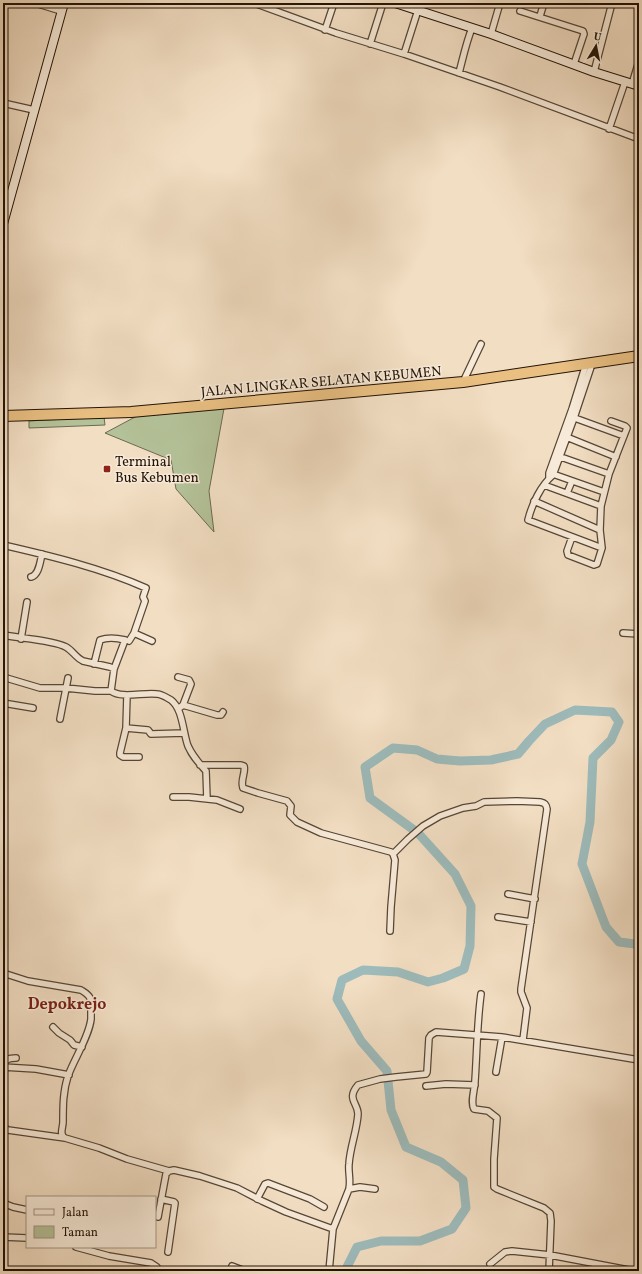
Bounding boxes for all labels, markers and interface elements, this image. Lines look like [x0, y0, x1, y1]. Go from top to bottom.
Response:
north arrow [576, 26, 616, 66]
text: U [592, 30, 603, 46]
street label: JALAN LINGKAR SELATAN KEBUMEN [200, 363, 442, 402]
place label: Terminal Bus Kebumen [115, 453, 199, 488]
marker: Terminal Bus Kebumen [102, 464, 112, 474]
district label: Depokrejo [28, 994, 106, 1016]
legend [26, 1196, 156, 1248]
text: Jalan [62, 1205, 89, 1221]
text: Taman [62, 1225, 98, 1241]

